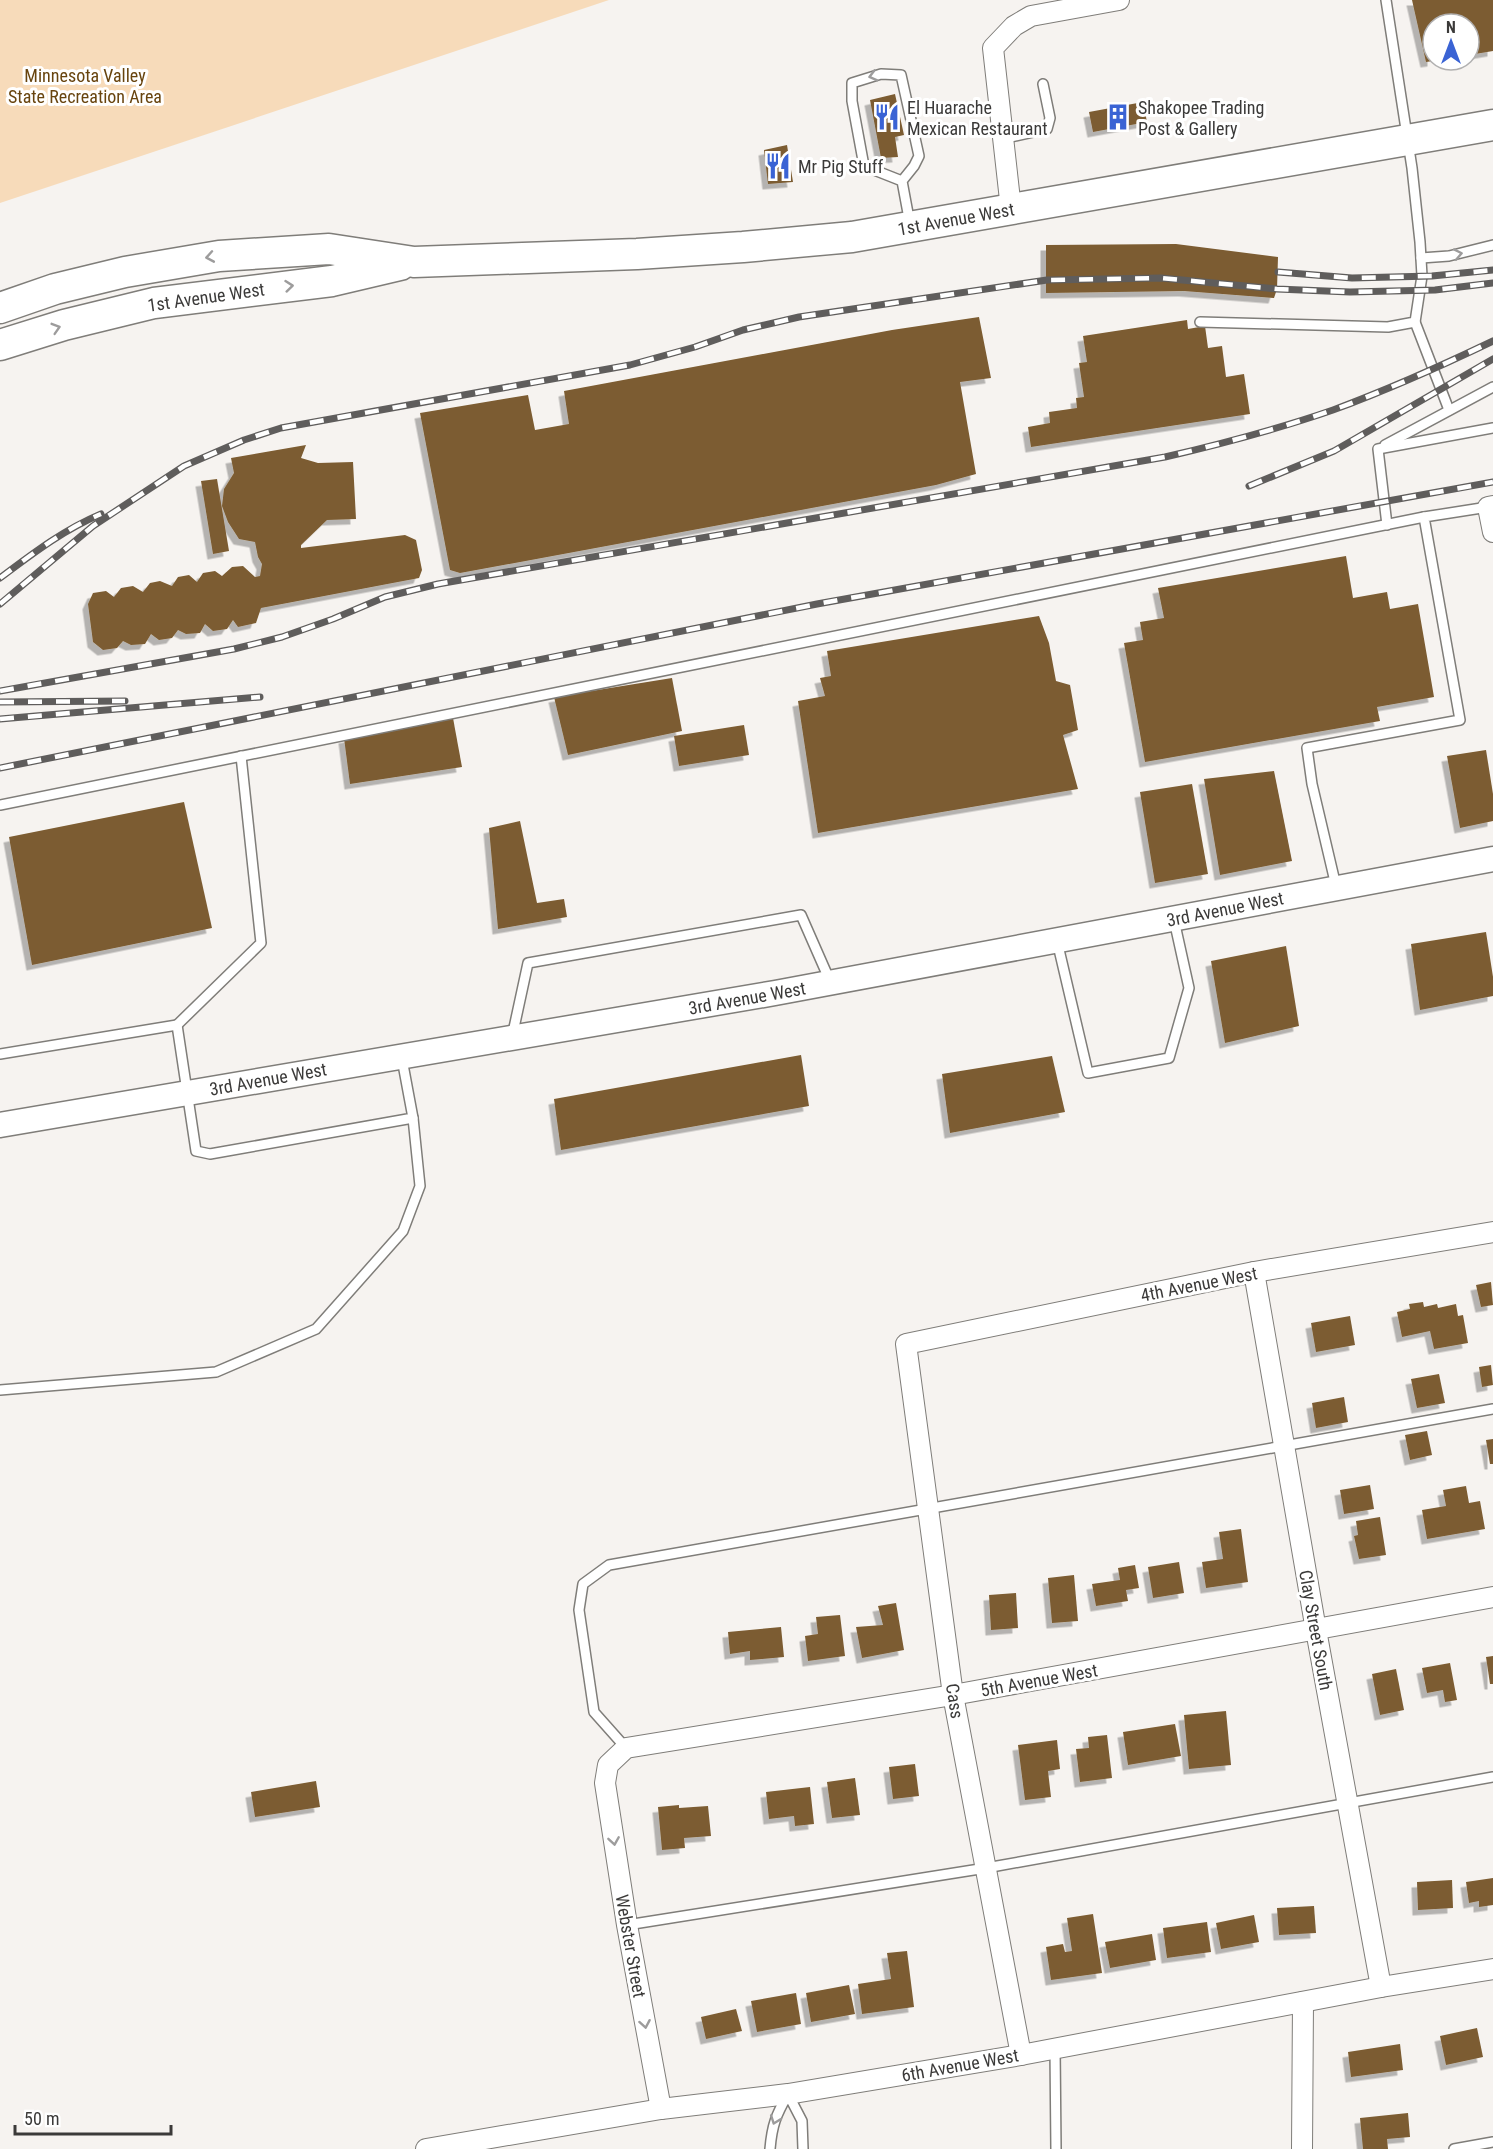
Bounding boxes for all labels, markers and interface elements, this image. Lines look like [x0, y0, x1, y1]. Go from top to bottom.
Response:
north arrow [1421, 12, 1481, 72]
text: N [1446, 18, 1456, 37]
park label: Minnesota Valley State Recreation Area [8, 65, 162, 107]
one-way arrow [868, 69, 878, 82]
place label: El Huarache Mexican Restaurant [907, 97, 1048, 139]
place label: Shakopee Trading Post & Gallery [1138, 97, 1264, 139]
restaurant icon: El Huarache Mexican Restaurant [872, 102, 902, 132]
building icon: Shakopee Trading Post & Gallery [1103, 102, 1133, 132]
restaurant icon: Mr Pig Stuff [763, 151, 793, 181]
place label: Mr Pig Stuff [798, 156, 883, 177]
street label: 1st Avenue West [896, 198, 1016, 240]
one-way arrow [1452, 249, 1462, 262]
one-way arrow [205, 251, 215, 263]
street label: 1st Avenue West [146, 278, 266, 316]
one-way arrow [284, 280, 293, 293]
one-way arrow [50, 323, 61, 335]
street label: 3rd Avenue West [1165, 887, 1285, 931]
street label: 3rd Avenue West [687, 977, 807, 1019]
street label: 3rd Avenue West [208, 1058, 328, 1100]
street label: 4th Avenue West [1139, 1262, 1259, 1306]
street label: Clay Street South [1295, 1568, 1337, 1692]
street label: 5th Avenue West [979, 1659, 1099, 1701]
street label: Cass [942, 1682, 968, 1720]
one-way arrow [607, 1836, 620, 1846]
street label: Webster Street [612, 1893, 650, 1999]
one-way arrow [638, 2019, 651, 2029]
street label: 6th Avenue West [900, 2044, 1020, 2086]
scale bar [15, 2098, 171, 2136]
text: 50 m [24, 2108, 59, 2129]
one-way arrow [770, 2115, 783, 2125]

